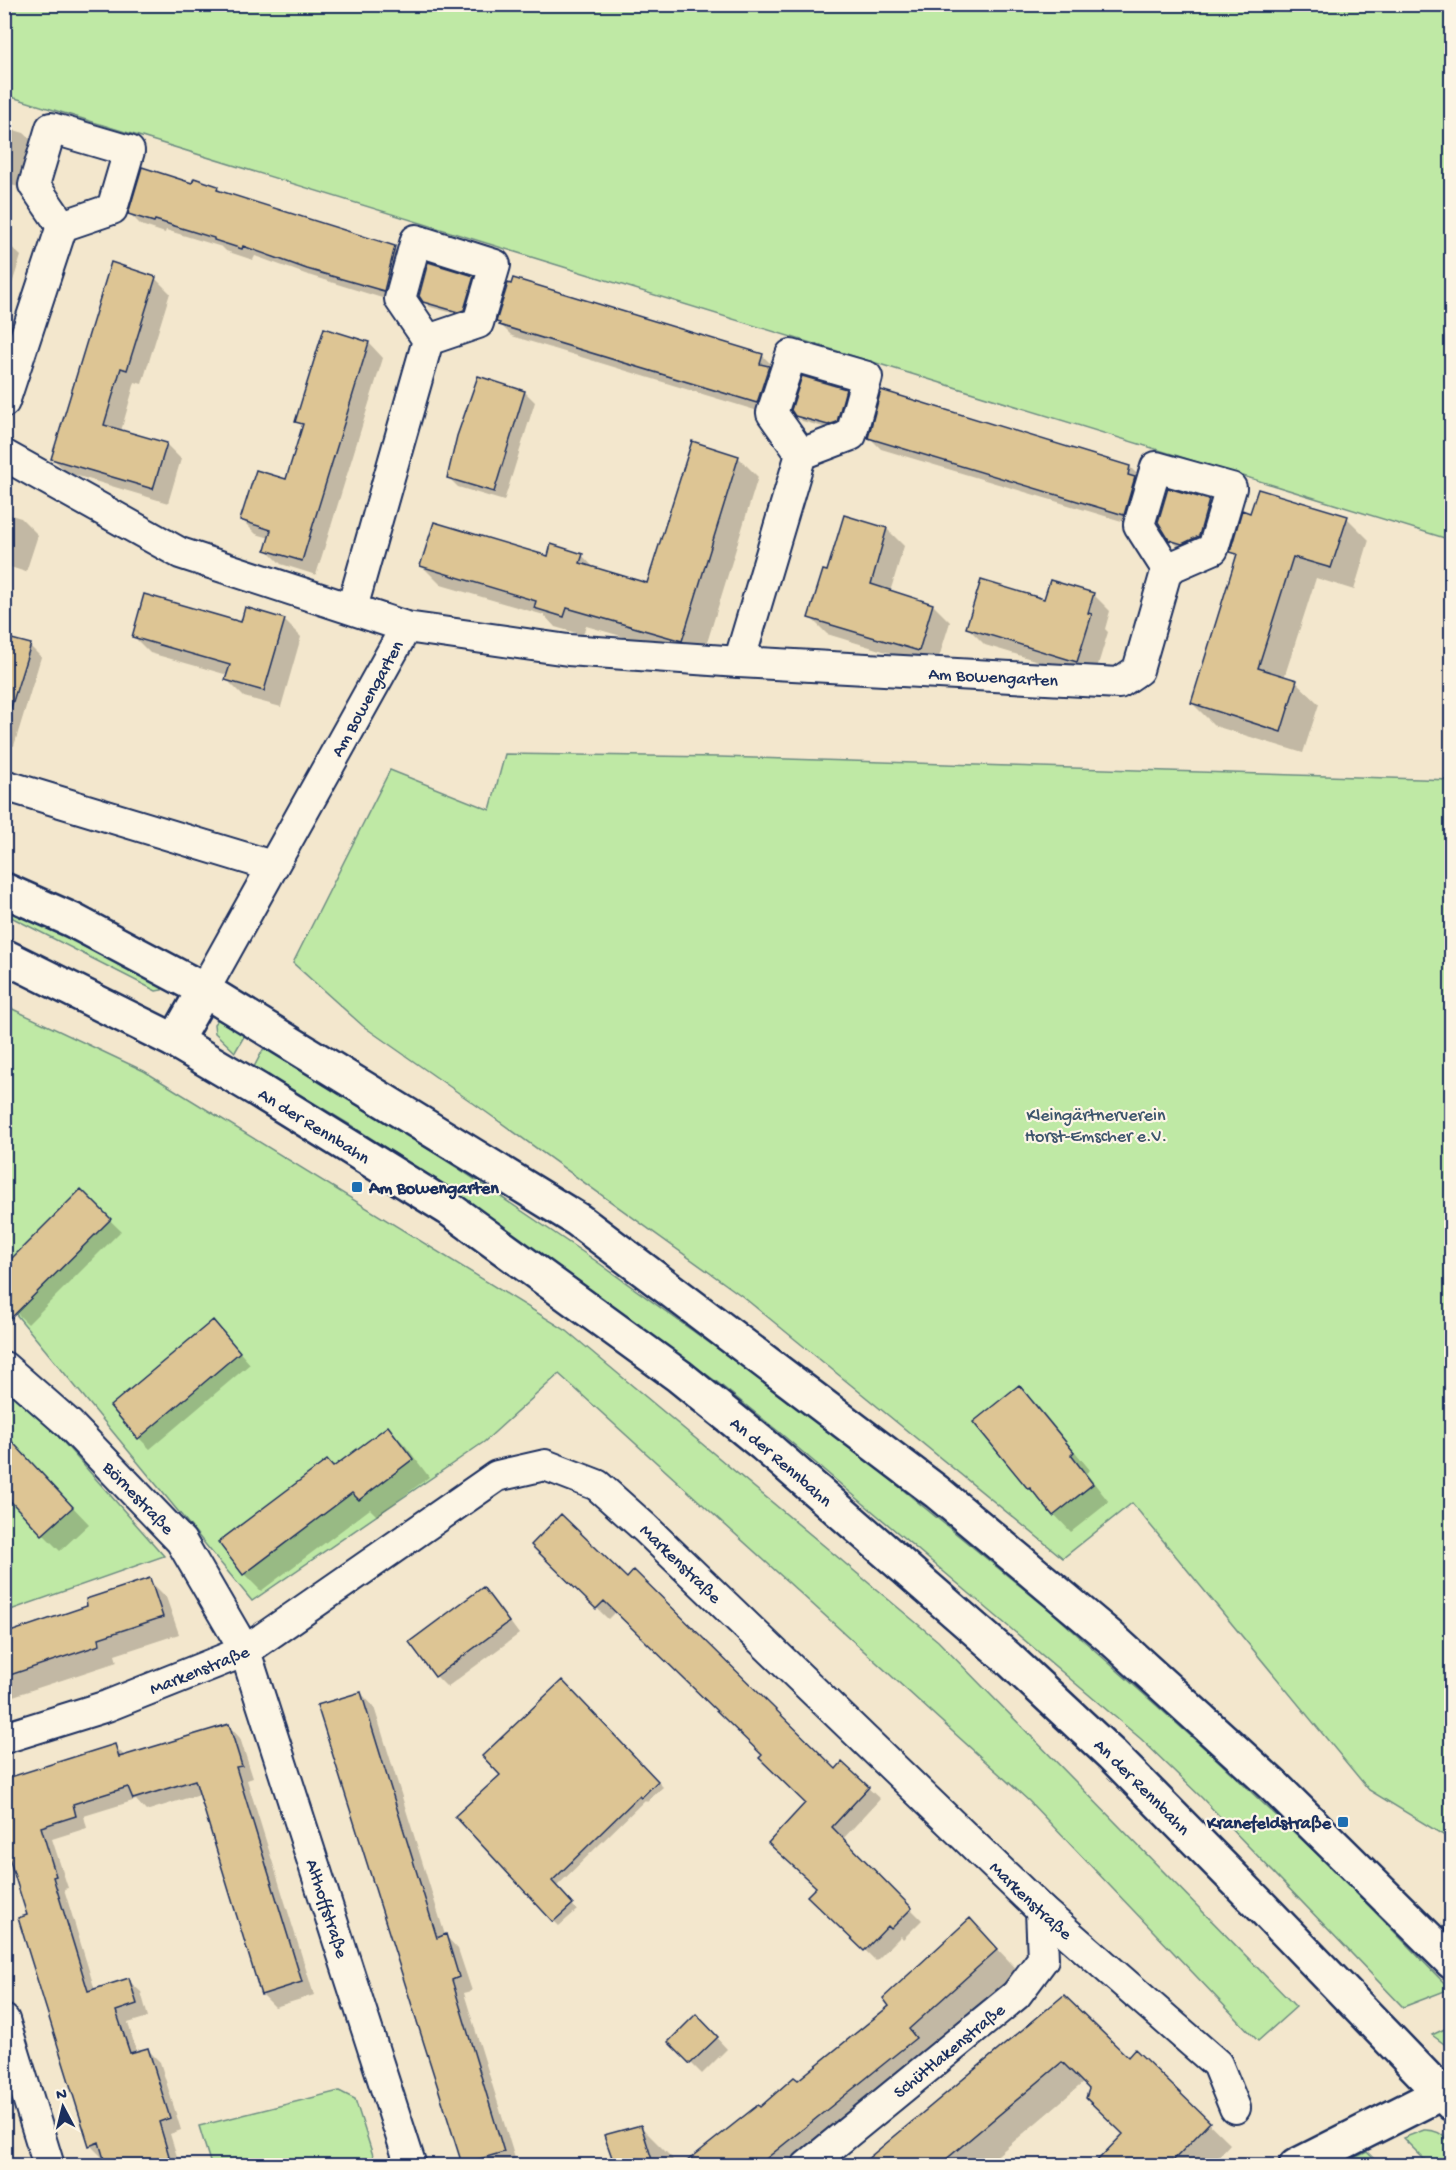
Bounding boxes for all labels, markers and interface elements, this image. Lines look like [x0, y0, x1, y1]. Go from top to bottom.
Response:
street label: Am Bowengarten [328, 637, 410, 761]
street label: Am Bowengarten [928, 664, 1059, 693]
street label: An der Rennbahn [254, 1085, 373, 1170]
park label: Kleingärtnerverein Horst-Emscher e.V. [1025, 1106, 1167, 1148]
place label: Am Bowengarten [368, 1179, 499, 1200]
marker: Am Bowengarten [350, 1180, 364, 1194]
street label: An der Rennbahn [725, 1414, 836, 1513]
street label: Börnestraße [97, 1457, 178, 1541]
street label: Markenstraße [634, 1521, 725, 1609]
street label: Markenstraße [147, 1642, 254, 1701]
street label: An der Rennbahn [1089, 1735, 1194, 1841]
place label: Kranefeldstraße [1206, 1814, 1332, 1835]
marker: Kranefeldstraße [1336, 1815, 1350, 1829]
street label: Althoffstraße [300, 1857, 352, 1962]
street label: Markenstraße [984, 1858, 1076, 1946]
street label: Schüttlakenstraße [890, 2000, 1011, 2104]
north arrow [33, 2077, 93, 2137]
text: N [55, 2085, 68, 2106]

